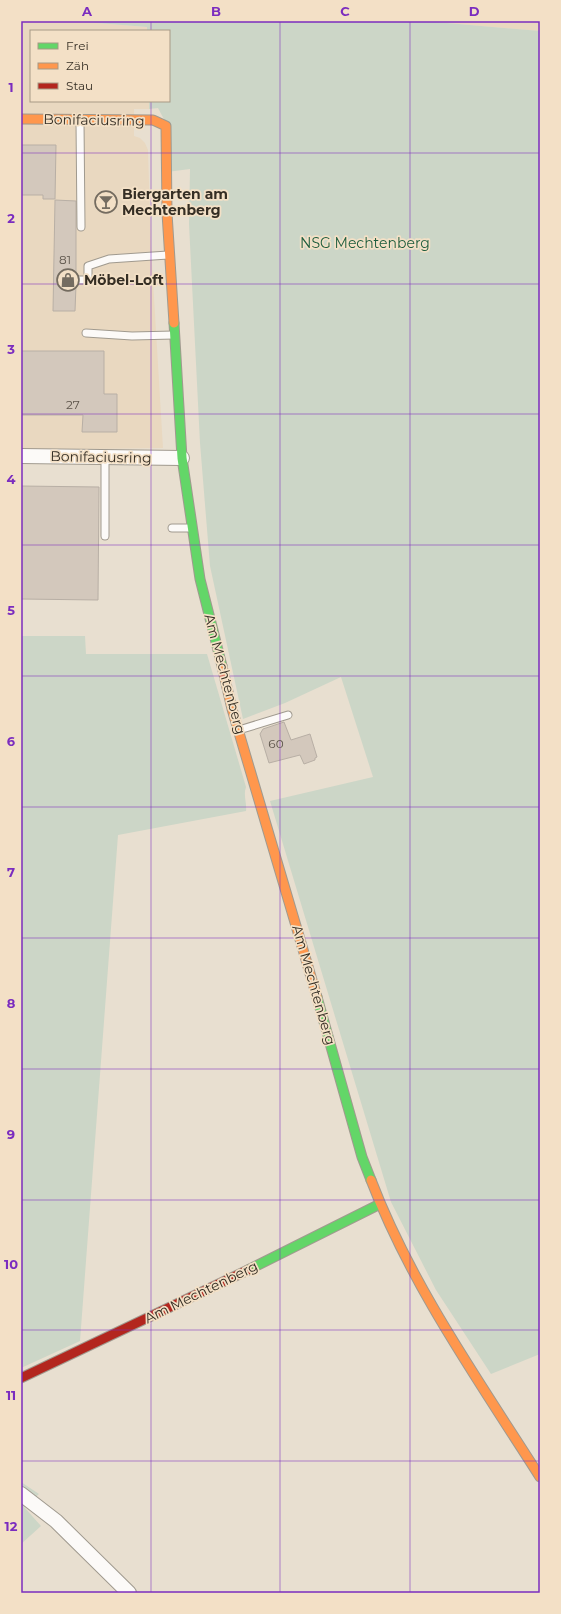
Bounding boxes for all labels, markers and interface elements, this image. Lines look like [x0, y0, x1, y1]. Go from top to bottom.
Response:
text: A [81, 3, 93, 19]
text: B [211, 3, 221, 19]
text: C [340, 3, 350, 19]
text: D [469, 3, 480, 19]
legend [30, 30, 170, 102]
text: Frei [66, 38, 89, 53]
text: Zäh [66, 58, 89, 73]
text: Stau [66, 78, 93, 93]
text: 1 [8, 79, 14, 95]
street label: Bonifaciusring [43, 110, 145, 130]
place label: Biergarten am Mechtenberg [122, 185, 228, 219]
bar icon: Biergarten am Mechtenberg [93, 189, 119, 215]
text: 2 [7, 210, 15, 226]
park label: NSG Mechtenberg [300, 234, 430, 252]
house number: 81 [59, 252, 71, 267]
shop icon: Möbel-Loft [55, 267, 81, 293]
place label: Möbel-Loft [84, 271, 164, 289]
text: 3 [6, 341, 15, 357]
house number: 27 [66, 397, 80, 412]
street label: Bonifaciusring [50, 447, 152, 467]
text: 4 [7, 471, 16, 487]
text: 5 [7, 602, 15, 618]
street label: Am Mechtenberg [200, 612, 250, 736]
text: 6 [7, 733, 16, 749]
house number: 60 [268, 736, 284, 751]
text: 7 [7, 864, 15, 880]
street label: Am Mechtenberg [288, 923, 340, 1047]
text: 8 [7, 995, 16, 1011]
text: 9 [7, 1126, 15, 1142]
text: 10 [4, 1256, 18, 1272]
street label: Am Mechtenberg [141, 1257, 261, 1327]
text: 11 [6, 1387, 16, 1403]
text: 12 [5, 1518, 18, 1534]

